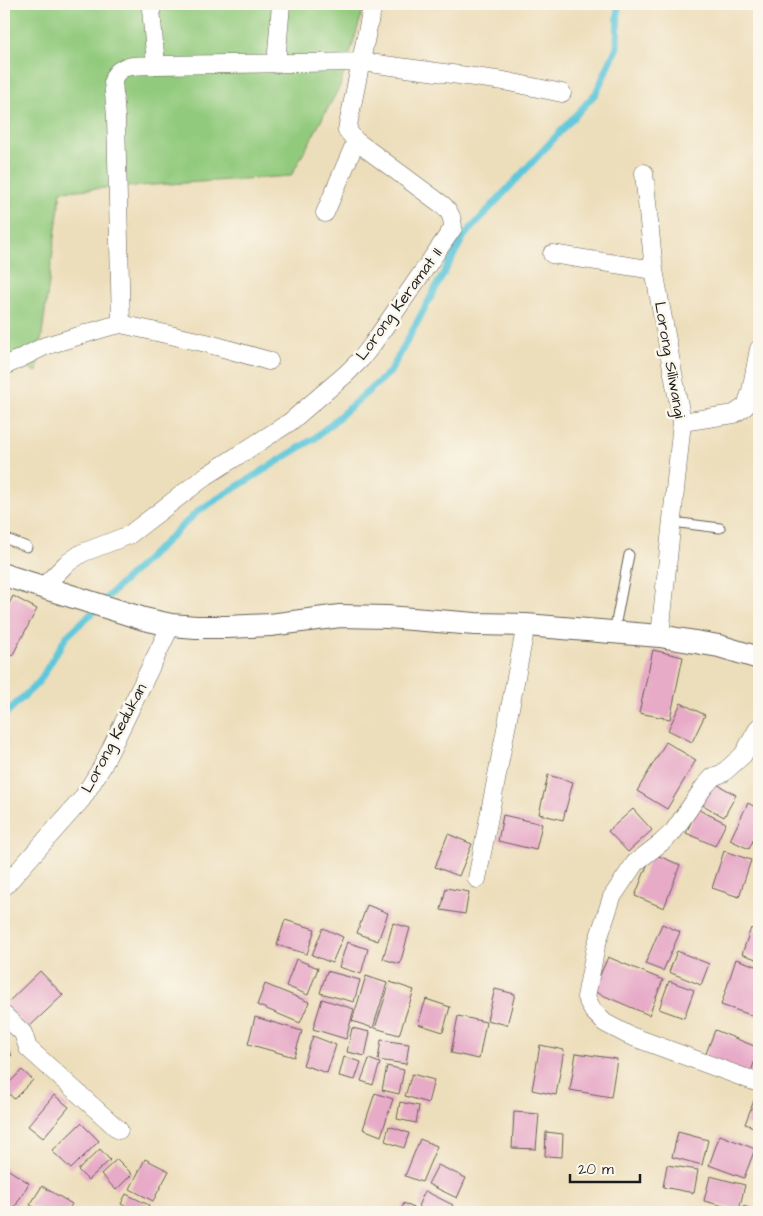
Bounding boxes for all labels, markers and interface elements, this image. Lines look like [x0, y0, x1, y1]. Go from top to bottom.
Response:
street label: Lorong Keramat II [351, 243, 448, 365]
street label: Lorong Siliwangi [648, 300, 691, 421]
street label: Lorong Kedukan [76, 679, 153, 797]
scale bar [570, 1151, 640, 1183]
text: 20 m [578, 1159, 614, 1180]

